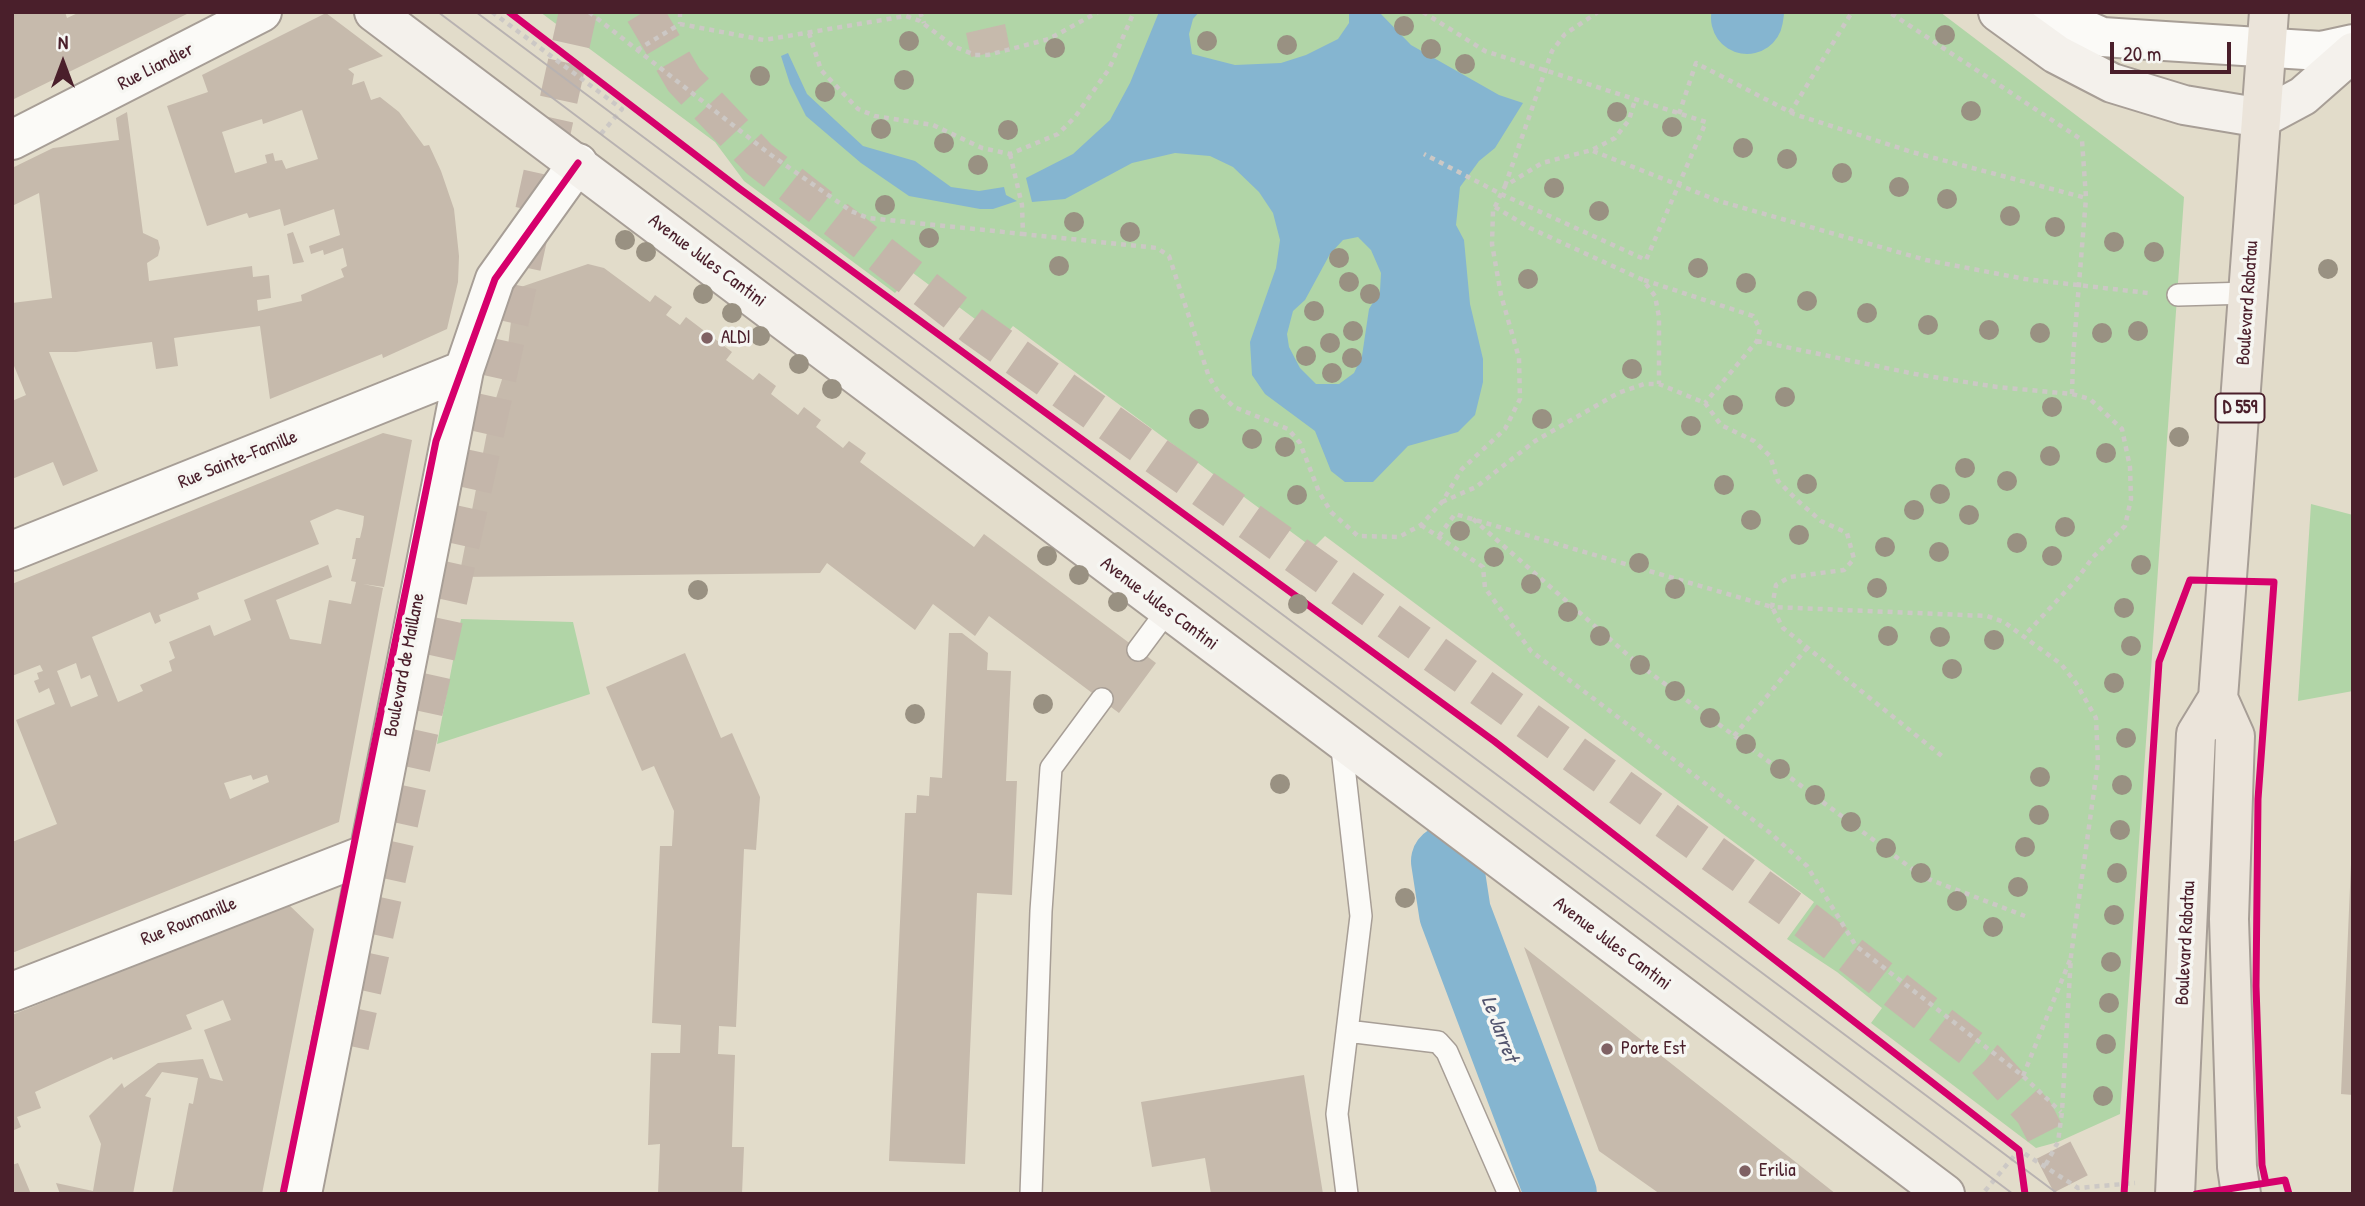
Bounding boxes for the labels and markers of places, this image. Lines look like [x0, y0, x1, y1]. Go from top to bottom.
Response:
place label: ALDI [721, 327, 751, 349]
marker: ALDI [699, 330, 715, 346]
place label: Porte Est [1621, 1038, 1686, 1060]
marker: Porte Est [1599, 1041, 1615, 1057]
place label: Erilia [1759, 1160, 1796, 1182]
marker: Erilia [1737, 1163, 1753, 1179]

